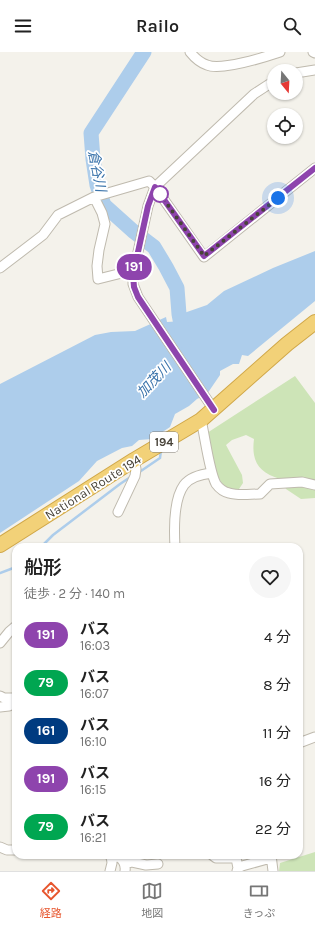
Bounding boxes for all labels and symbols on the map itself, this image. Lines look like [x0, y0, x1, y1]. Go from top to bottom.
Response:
north arrow [267, 64, 303, 100]
water label: 倉谷川 [85, 149, 110, 195]
unlabelled marker [151, 185, 169, 203]
your location [268, 188, 288, 208]
line badge: 191 [111, 254, 157, 280]
water label: 加茂川 [133, 358, 176, 401]
road number: 194 [150, 432, 178, 452]
street label: National Route 194 [42, 451, 144, 523]

